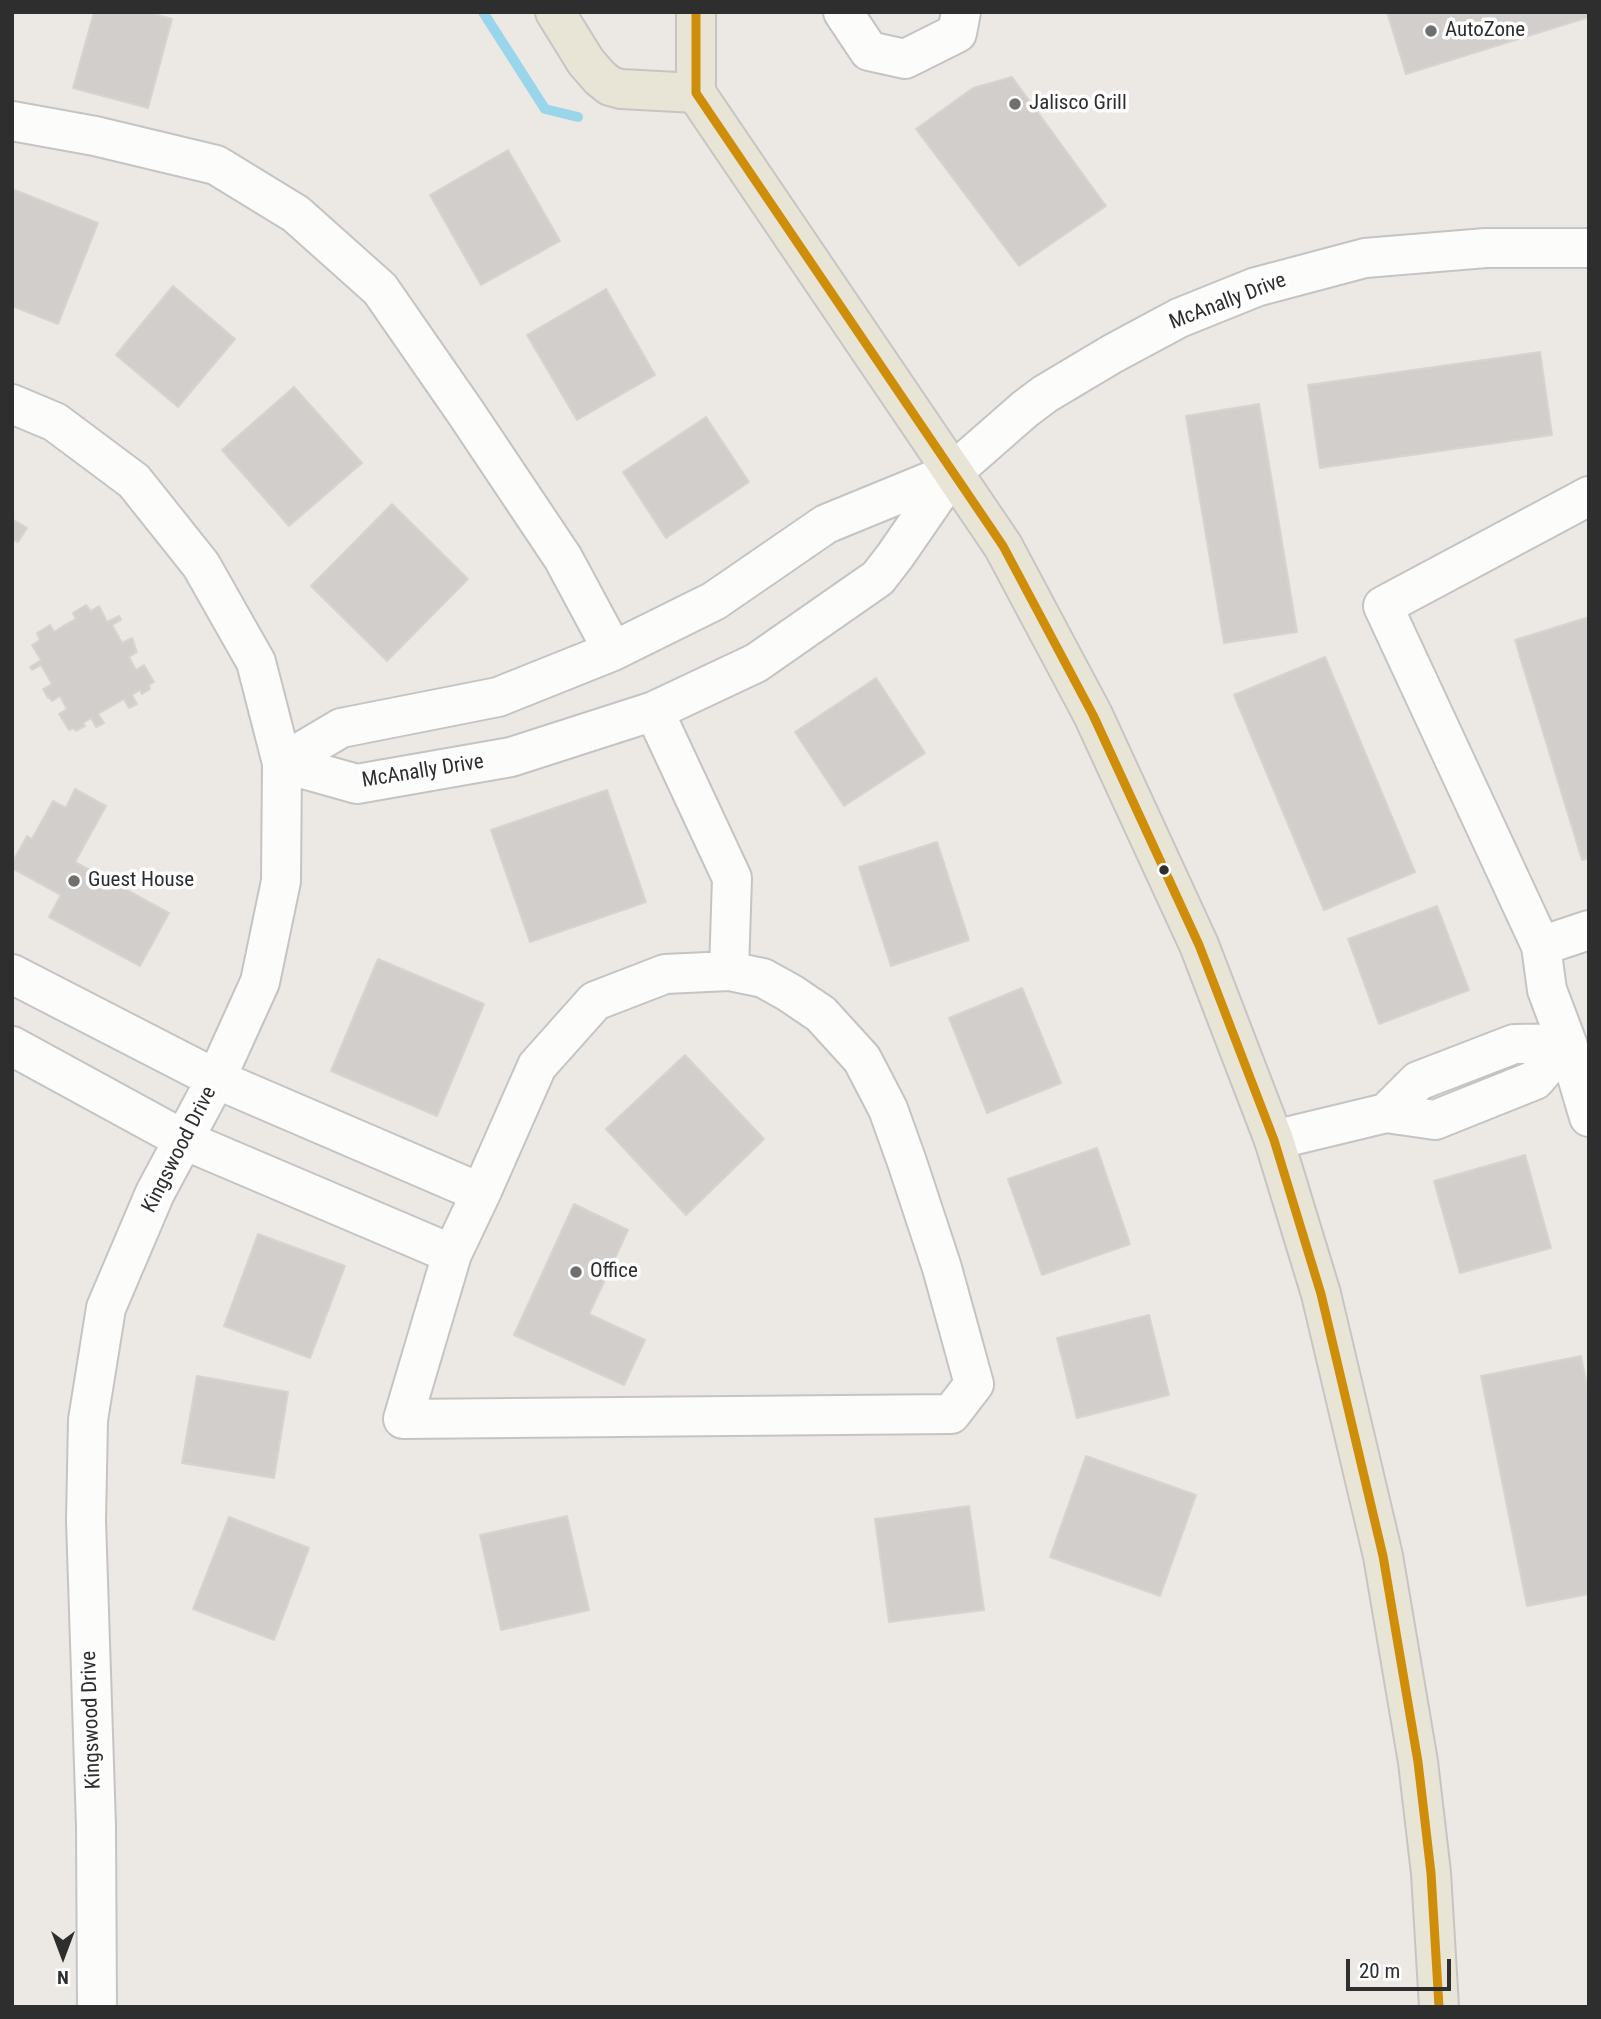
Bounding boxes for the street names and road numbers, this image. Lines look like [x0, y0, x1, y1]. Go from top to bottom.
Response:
street label: McAnally Drive [1166, 268, 1290, 336]
street label: McAnally Drive [360, 750, 486, 794]
street label: Kingswood Drive [137, 1083, 223, 1217]
street label: Kingswood Drive [77, 1650, 107, 1790]

